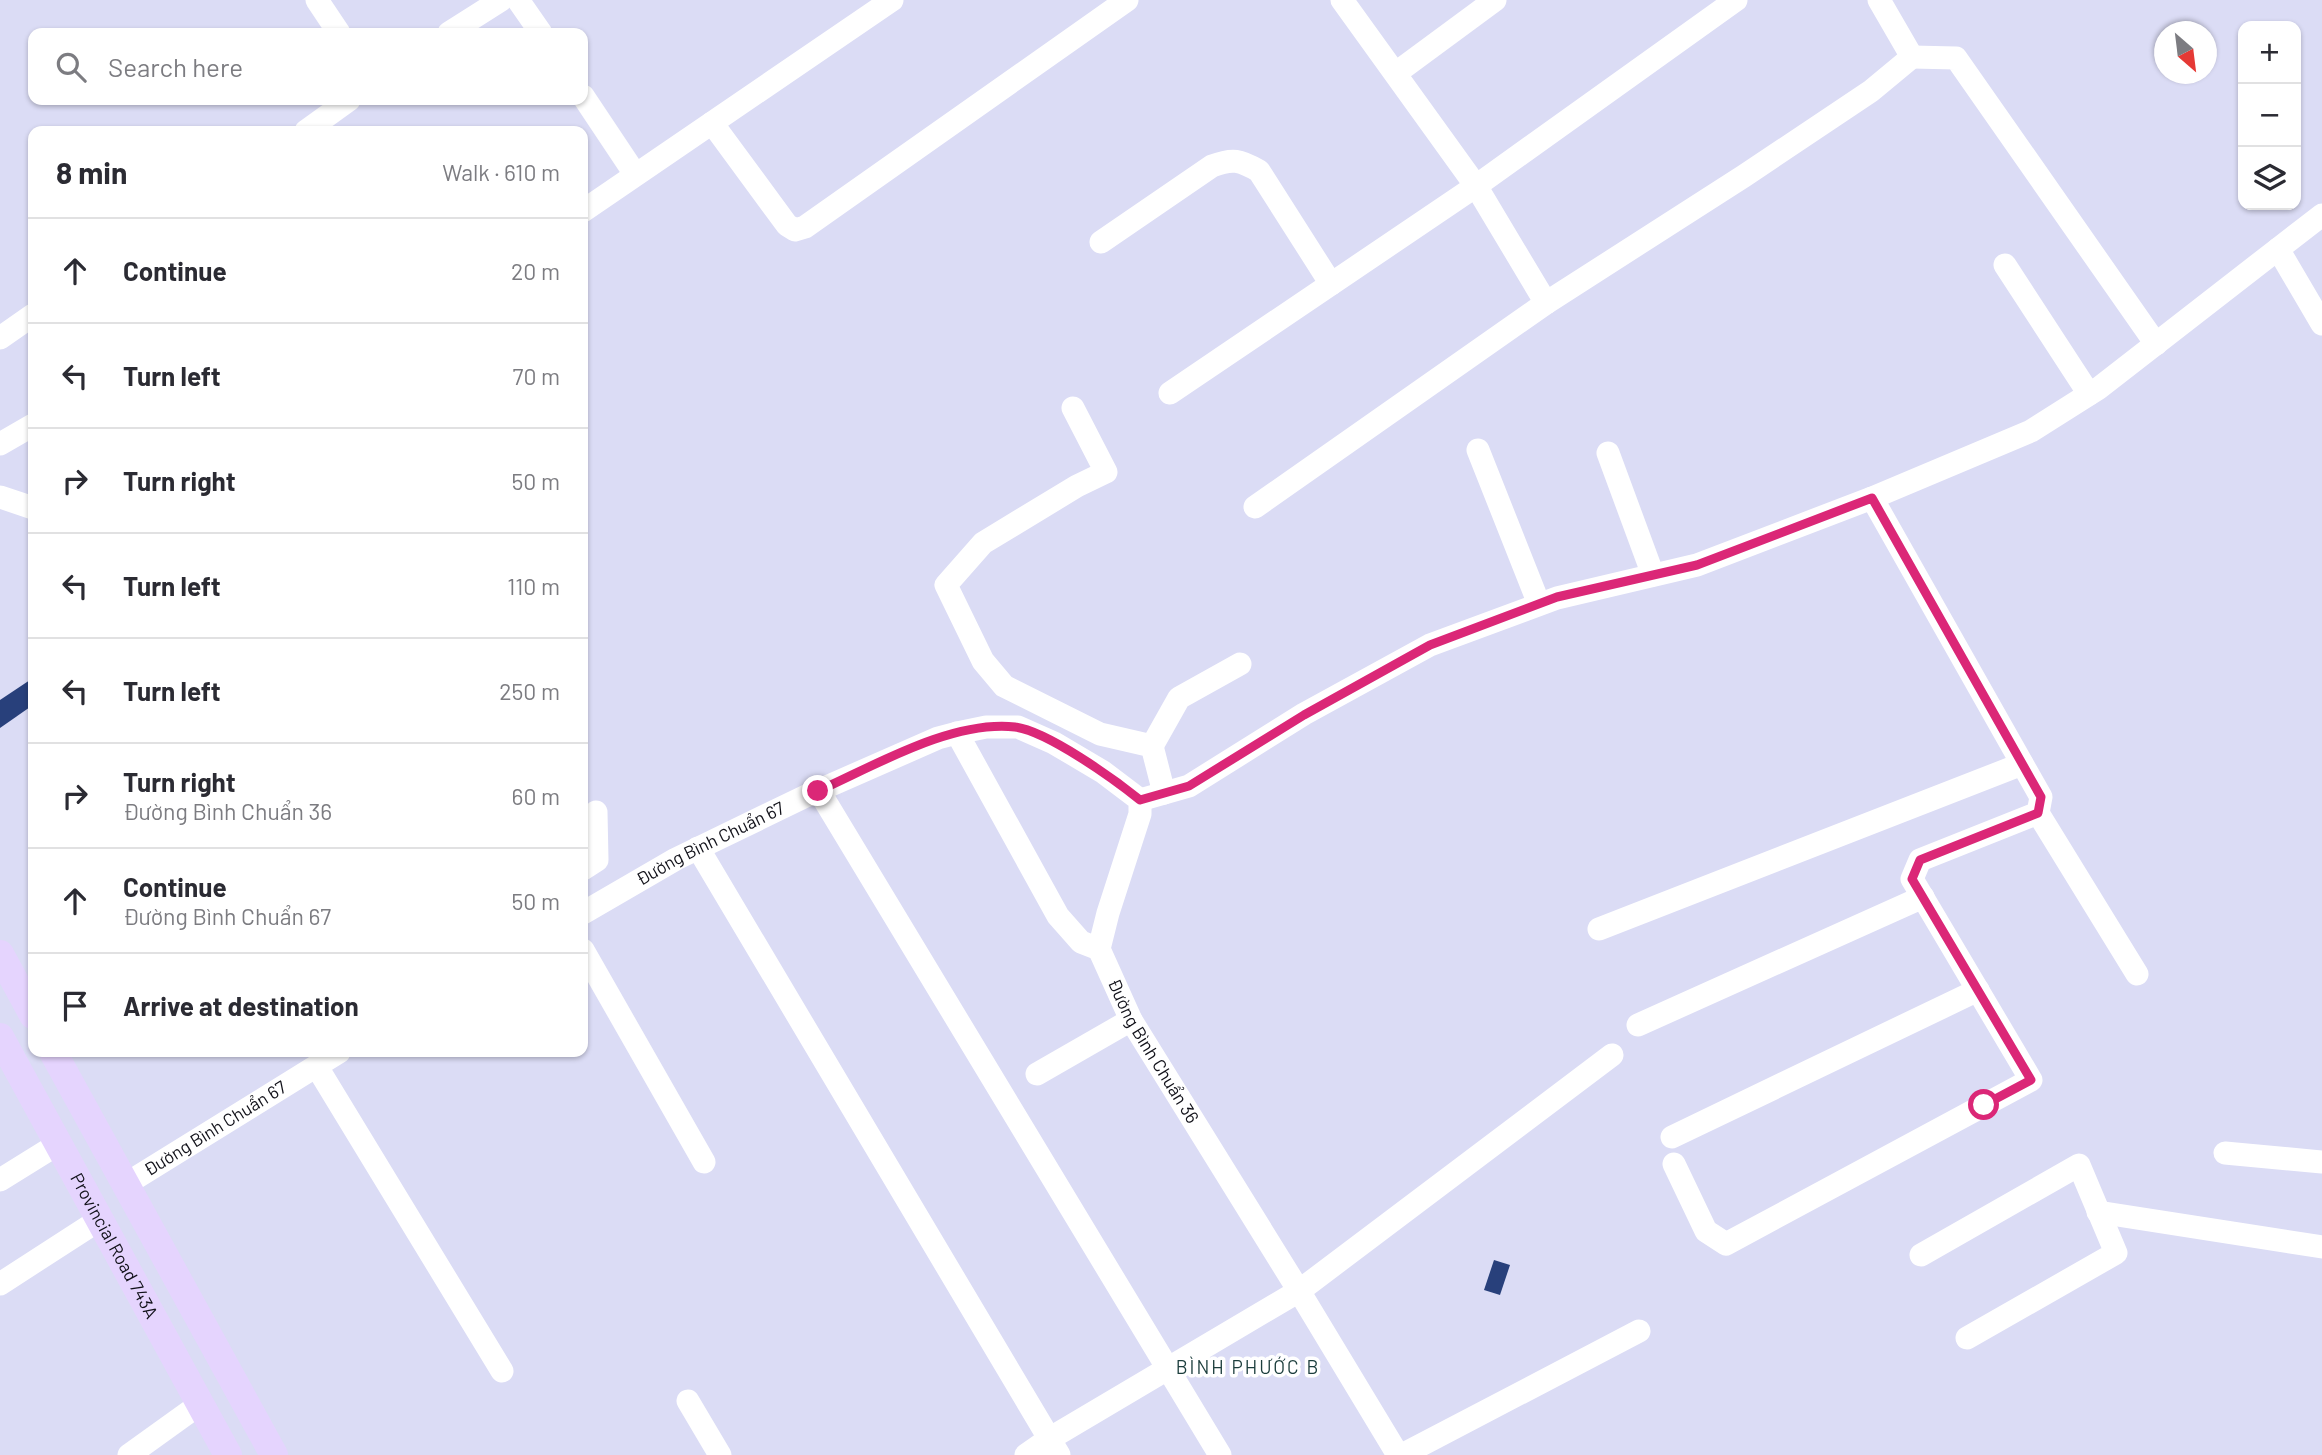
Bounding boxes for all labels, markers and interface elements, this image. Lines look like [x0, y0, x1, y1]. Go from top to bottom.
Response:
north arrow [2154, 21, 2217, 84]
map controls [2238, 21, 2301, 210]
button: + [2238, 21, 2301, 84]
search box [28, 28, 588, 105]
icon: search [52, 48, 90, 86]
text: Search here [108, 51, 243, 82]
button: − [2238, 84, 2301, 147]
button: layers [2238, 147, 2301, 210]
text: 8 min [56, 154, 127, 190]
text: Walk · 610 m [442, 158, 560, 186]
icon: ahead [56, 252, 94, 290]
text: Continue [123, 255, 227, 286]
text: 20 m [511, 257, 560, 285]
icon: left [56, 357, 94, 395]
text: Turn left [123, 360, 221, 391]
text: 70 m [513, 362, 560, 390]
icon: right [56, 462, 94, 500]
text: Turn right [123, 465, 236, 496]
text: 50 m [512, 467, 560, 495]
icon: left [56, 567, 94, 605]
text: Turn left [123, 570, 221, 601]
text: 110 m [507, 572, 560, 600]
icon: left [56, 672, 94, 710]
text: Turn left [123, 675, 221, 706]
text: 250 m [499, 677, 560, 705]
text: Turn right [123, 766, 236, 797]
route end [802, 775, 833, 806]
icon: right [56, 777, 94, 815]
text: 60 m [512, 782, 560, 810]
street label: Đường Bình Chuẩn 67 [632, 796, 788, 890]
text: Đường Bình Chuẩn 36 [123, 797, 332, 825]
text: Continue [123, 871, 227, 902]
icon: ahead [56, 882, 94, 920]
text: 50 m [512, 887, 560, 915]
text: Đường Bình Chuẩn 67 [123, 902, 331, 930]
street label: Đường Bình Chuẩn 36 [1104, 975, 1204, 1127]
icon: arrive [56, 987, 94, 1025]
text: Arrive at destination [123, 990, 359, 1021]
street label: Đường Bình Chuẩn 67 [140, 1075, 290, 1180]
route start [1968, 1089, 1999, 1120]
street label: Provincial Road 743A [66, 1169, 163, 1322]
district label: BÌNH PHƯỚC B [1176, 1355, 1320, 1378]

